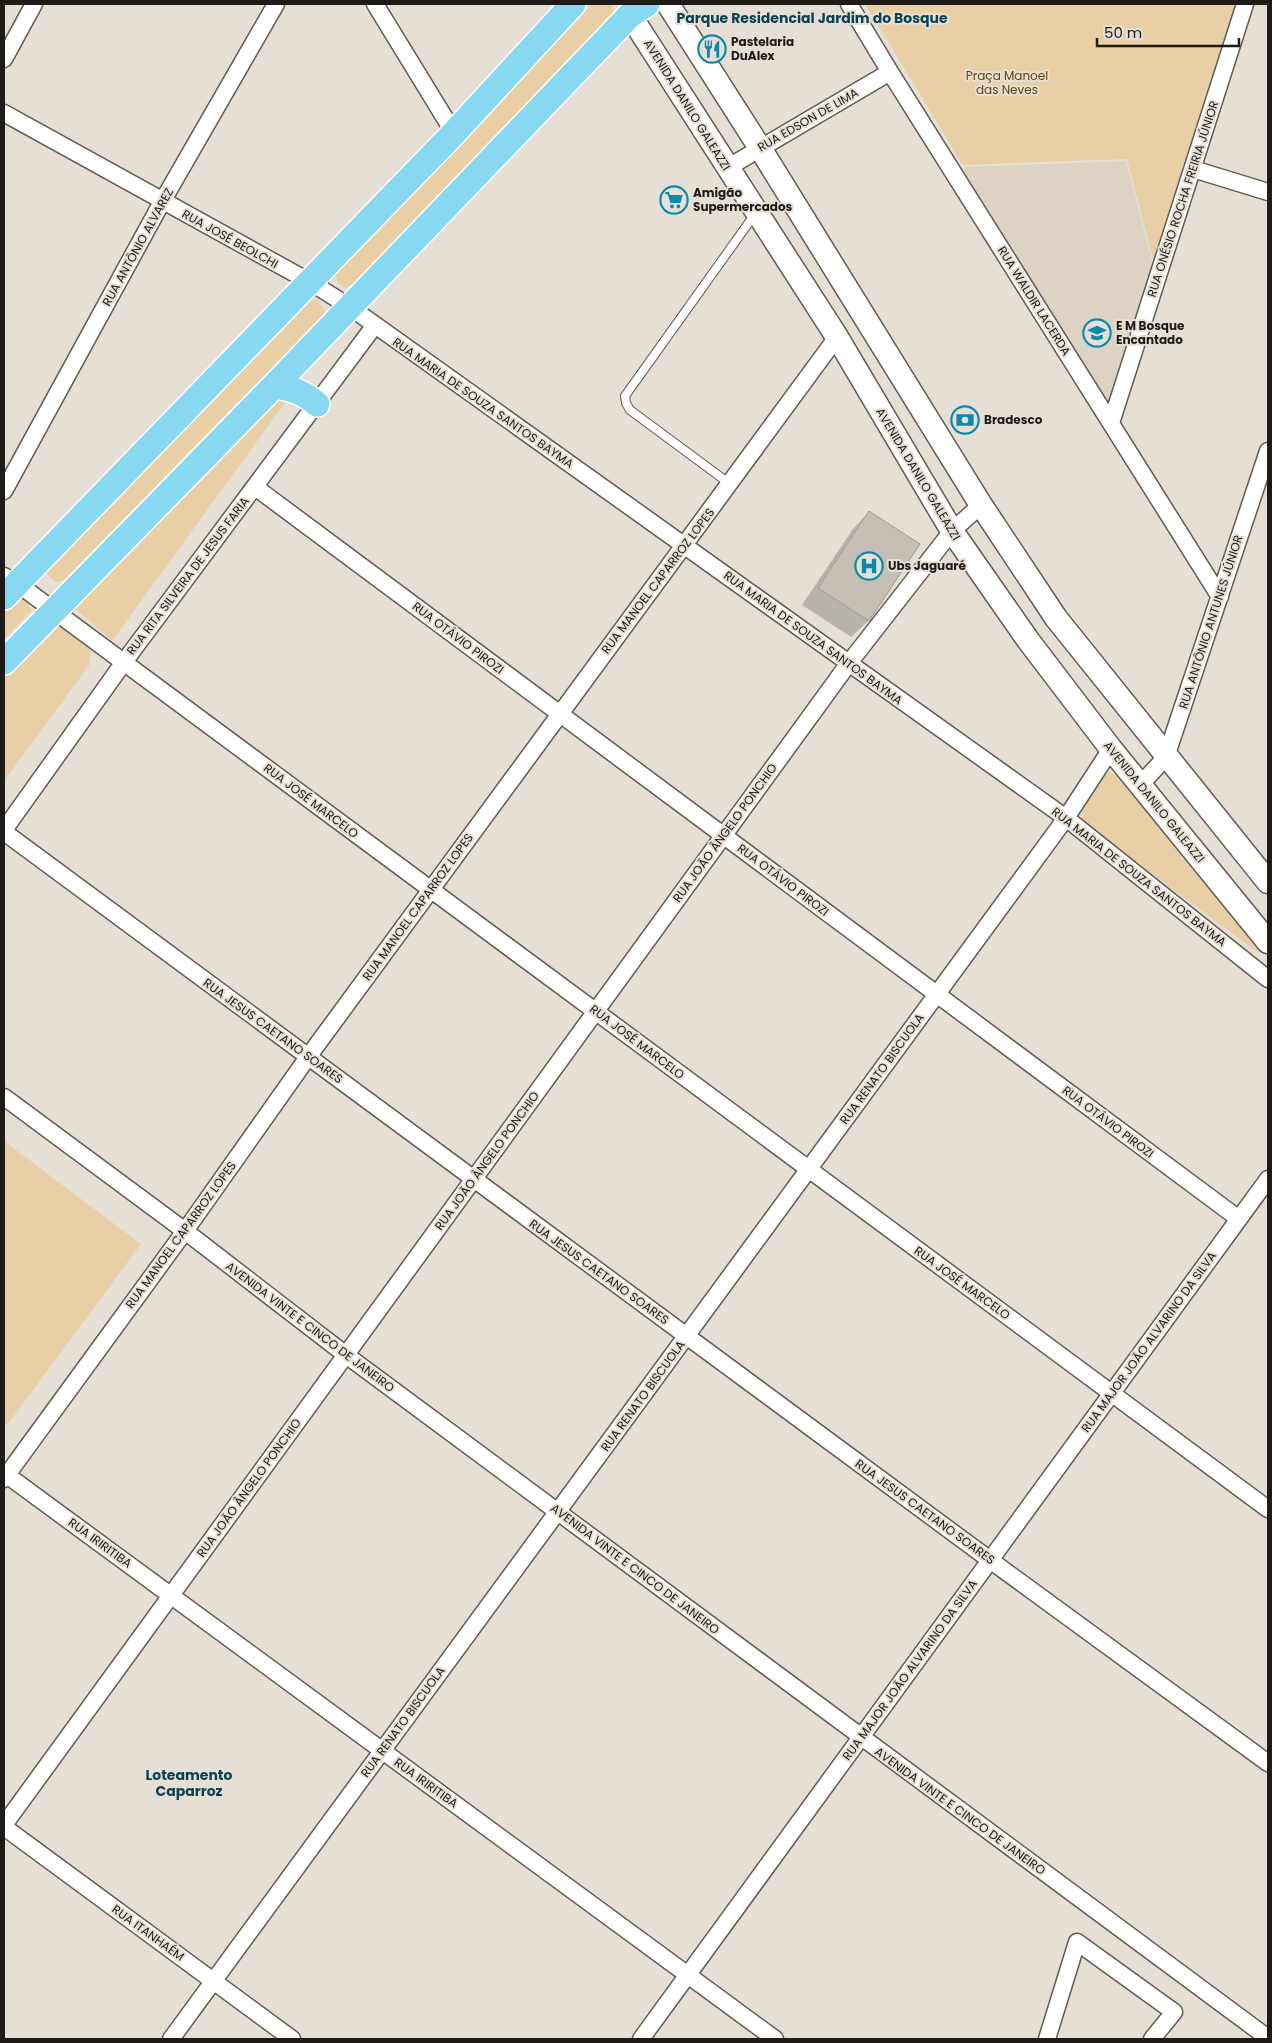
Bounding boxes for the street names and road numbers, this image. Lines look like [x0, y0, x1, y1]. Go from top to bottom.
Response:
street label: AVENIDA DANILO GALEAZZI [640, 36, 735, 174]
street label: RUA EDSON DE LIMA [754, 84, 861, 155]
street label: RUA ONÉSIO ROCHA FREIRIA JÚNIOR [1143, 98, 1222, 299]
street label: RUA ANTÔNIO ALVAREZ [98, 185, 177, 309]
street label: RUA JOSÉ BEOLCHI [179, 205, 281, 272]
street label: RUA WALDIR LACERDA [994, 243, 1075, 359]
street label: RUA MARIA DE SOUZA SANTOS BAYMA [389, 333, 577, 472]
street label: AVENIDA DANILO GALEAZZI [872, 404, 965, 543]
street label: RUA RITA SILVEIRA DE JESUS FARIA [122, 493, 253, 658]
street label: RUA MANOEL CAPARROZ LOPES [597, 504, 718, 657]
street label: RUA ANTÔNIO ANTUNES JÚNIOR [1174, 533, 1247, 711]
street label: RUA MARIA DE SOUZA SANTOS BAYMA [720, 567, 906, 708]
street label: RUA OTÁVIO PIROZI [409, 598, 508, 678]
street label: AVENIDA DANILO GALEAZZI [1100, 737, 1209, 866]
street label: RUA JOSÉ MARCELO [260, 759, 362, 842]
street label: RUA JOÃO ÂNGELO PONCHIO [668, 760, 781, 906]
street label: RUA MARIA DE SOUZA SANTOS BAYMA [1048, 803, 1230, 950]
street label: RUA MANOEL CAPARROZ LOPES [358, 830, 477, 984]
street label: RUA OTÁVIO PIROZI [734, 840, 833, 920]
street label: RUA JESUS CAETANO SOARES [200, 974, 347, 1087]
street label: RUA JOSÉ MARCELO [586, 1000, 688, 1083]
street label: RUA RENATO BISCUOLA [836, 1010, 928, 1128]
street label: RUA OTÁVIO PIROZI [1059, 1082, 1158, 1162]
street label: RUA JOÃO ÂNGELO PONCHIO [430, 1088, 543, 1234]
street label: RUA MANOEL CAPARROZ LOPES [121, 1158, 240, 1312]
street label: RUA JESUS CAETANO SOARES [526, 1215, 673, 1328]
street label: RUA JOSÉ MARCELO [911, 1242, 1014, 1323]
street label: RUA MAJOR JOÃO ALVARINO DA SILVA [1077, 1248, 1220, 1436]
street label: AVENIDA VINTE E CINCO DE JANEIRO [222, 1257, 398, 1396]
street label: RUA RENATO BISCUOLA [597, 1337, 689, 1455]
street label: RUA JOÃO ÂNGELO PONCHIO [192, 1415, 305, 1561]
street label: RUA JESUS CAETANO SOARES [852, 1455, 999, 1568]
street label: AVENIDA VINTE E CINCO DE JANEIRO [547, 1499, 723, 1638]
street label: RUA IRIRITIBA [65, 1514, 136, 1572]
street label: RUA MAJOR JOÃO ALVARINO DA SILVA [838, 1576, 981, 1764]
street label: RUA RENATO BISCUOLA [357, 1663, 449, 1781]
street label: AVENIDA VINTE E CINCO DE JANEIRO [871, 1743, 1049, 1878]
street label: RUA IRIRITIBA [391, 1754, 462, 1812]
street label: RUA ITANHAÉM [109, 1901, 188, 1965]

